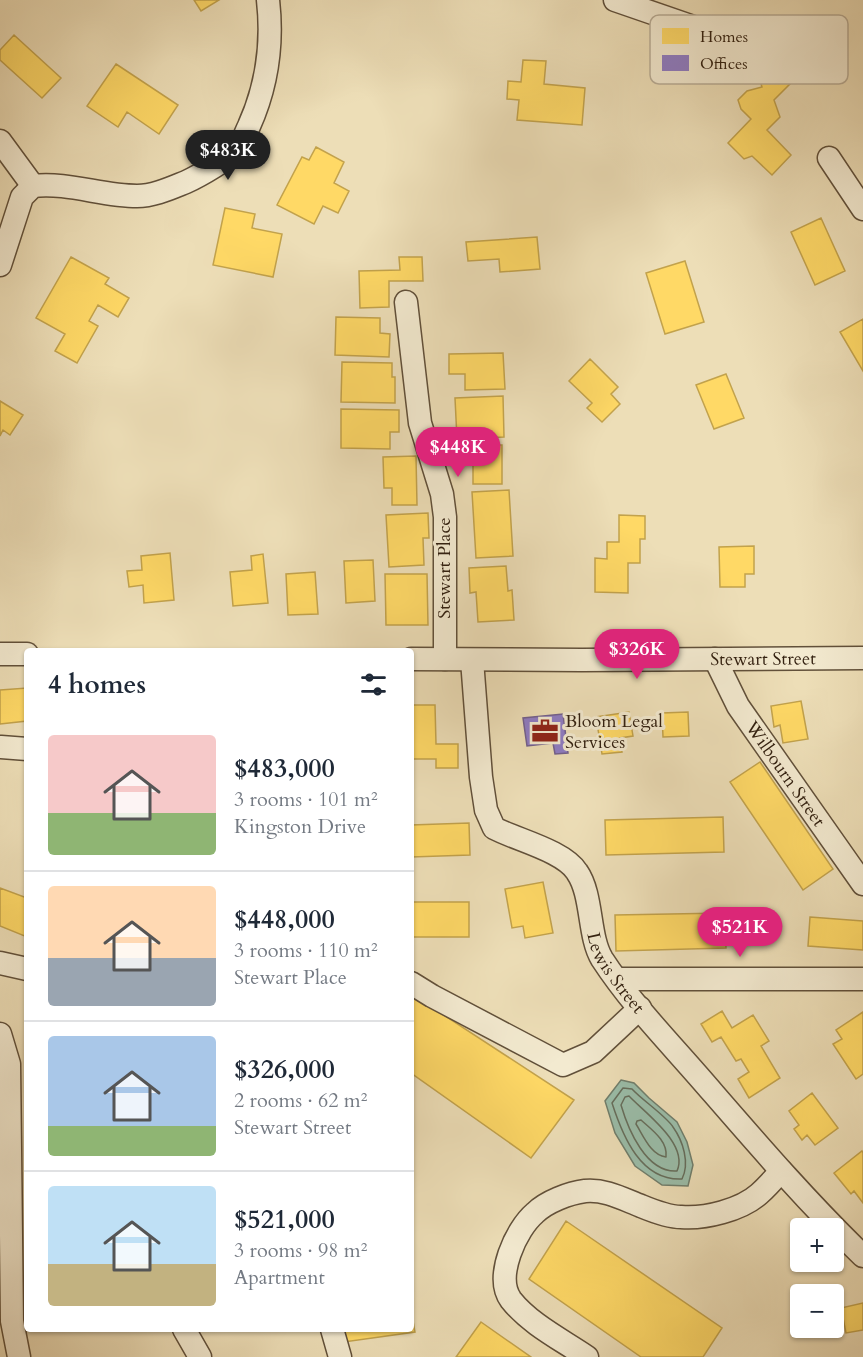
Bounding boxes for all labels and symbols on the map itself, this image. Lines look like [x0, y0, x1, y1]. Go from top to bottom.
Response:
legend [650, 15, 848, 84]
text: Homes [700, 26, 748, 48]
text: Offices [700, 53, 748, 75]
pin: $483K [186, 130, 270, 181]
pin: $448K [416, 427, 500, 478]
street label: Stewart Place [432, 517, 457, 619]
pin: $326K [595, 629, 679, 680]
street label: Stewart Street [710, 646, 816, 672]
place label: Bloom Legal Services [565, 709, 663, 755]
street label: Wilbourn Street [739, 715, 832, 832]
office icon: Bloom Legal Services [530, 716, 560, 746]
pin: $521K [698, 907, 782, 958]
street label: Lewis Street [581, 930, 651, 1019]

